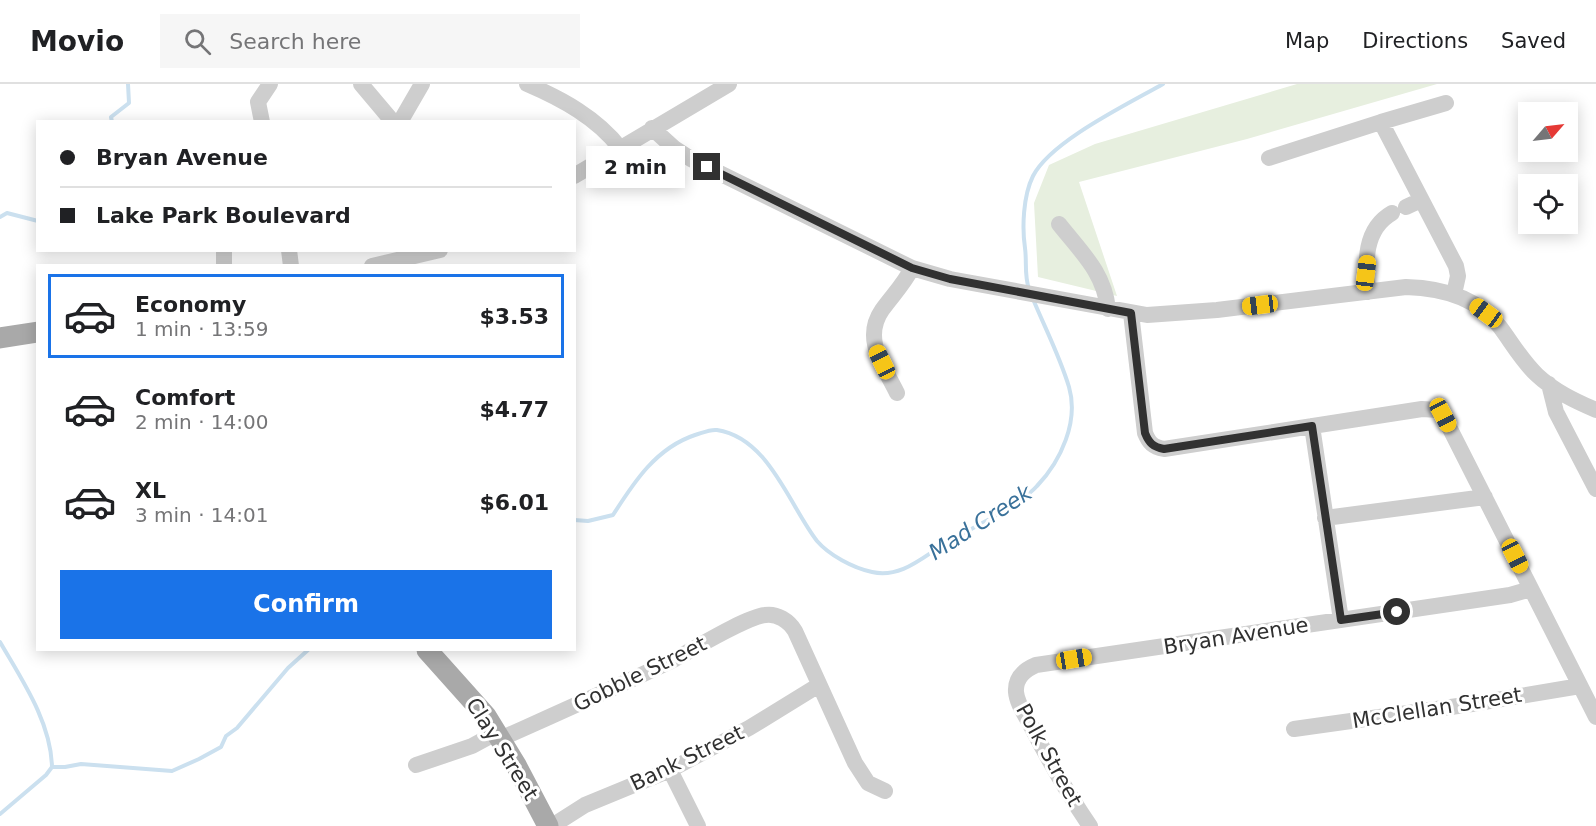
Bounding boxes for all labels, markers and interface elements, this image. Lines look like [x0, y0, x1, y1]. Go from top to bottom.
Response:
search box [160, 14, 580, 68]
text: Movio [30, 25, 124, 58]
icon: search [181, 25, 214, 58]
text: Search here [229, 29, 361, 54]
text: Map [1285, 29, 1329, 53]
text: Directions [1362, 29, 1468, 53]
text: Saved [1501, 29, 1566, 53]
north arrow [1518, 102, 1578, 162]
map controls [1518, 102, 1578, 234]
text: Bryan Avenue [96, 145, 268, 170]
callout: 2 min [587, 146, 686, 188]
route end [693, 153, 720, 180]
text: 2 min [604, 155, 667, 179]
button: locate [1518, 174, 1578, 234]
text: Lake Park Boulevard [96, 203, 351, 228]
car [1355, 254, 1377, 292]
icon: car [63, 289, 117, 343]
text: Economy [135, 292, 246, 317]
car [1241, 294, 1279, 316]
car [1466, 295, 1506, 331]
text: $3.53 [479, 304, 549, 329]
text: 1 min · 13:59 [135, 317, 269, 341]
car [866, 342, 898, 382]
icon: car [63, 382, 117, 436]
text: Comfort [135, 385, 235, 410]
car [1427, 395, 1459, 435]
text: $4.77 [479, 397, 549, 422]
text: 2 min · 14:00 [135, 410, 269, 434]
icon: car [63, 475, 117, 529]
text: XL [135, 478, 166, 503]
water label: Mad Creek [924, 479, 1037, 565]
text: $6.01 [479, 490, 549, 515]
text: 3 min · 14:01 [135, 503, 269, 527]
car [1499, 536, 1531, 576]
button: Confirm [60, 570, 552, 639]
route start [1383, 598, 1410, 625]
street label: Bryan Avenue [1162, 613, 1310, 659]
street label: Gobble Street [570, 631, 710, 717]
car [1055, 647, 1093, 671]
street label: McClellan Street [1350, 683, 1524, 733]
street label: Clay Street [461, 693, 543, 805]
street label: Polk Street [1011, 700, 1087, 810]
street label: Bank Street [626, 720, 748, 796]

